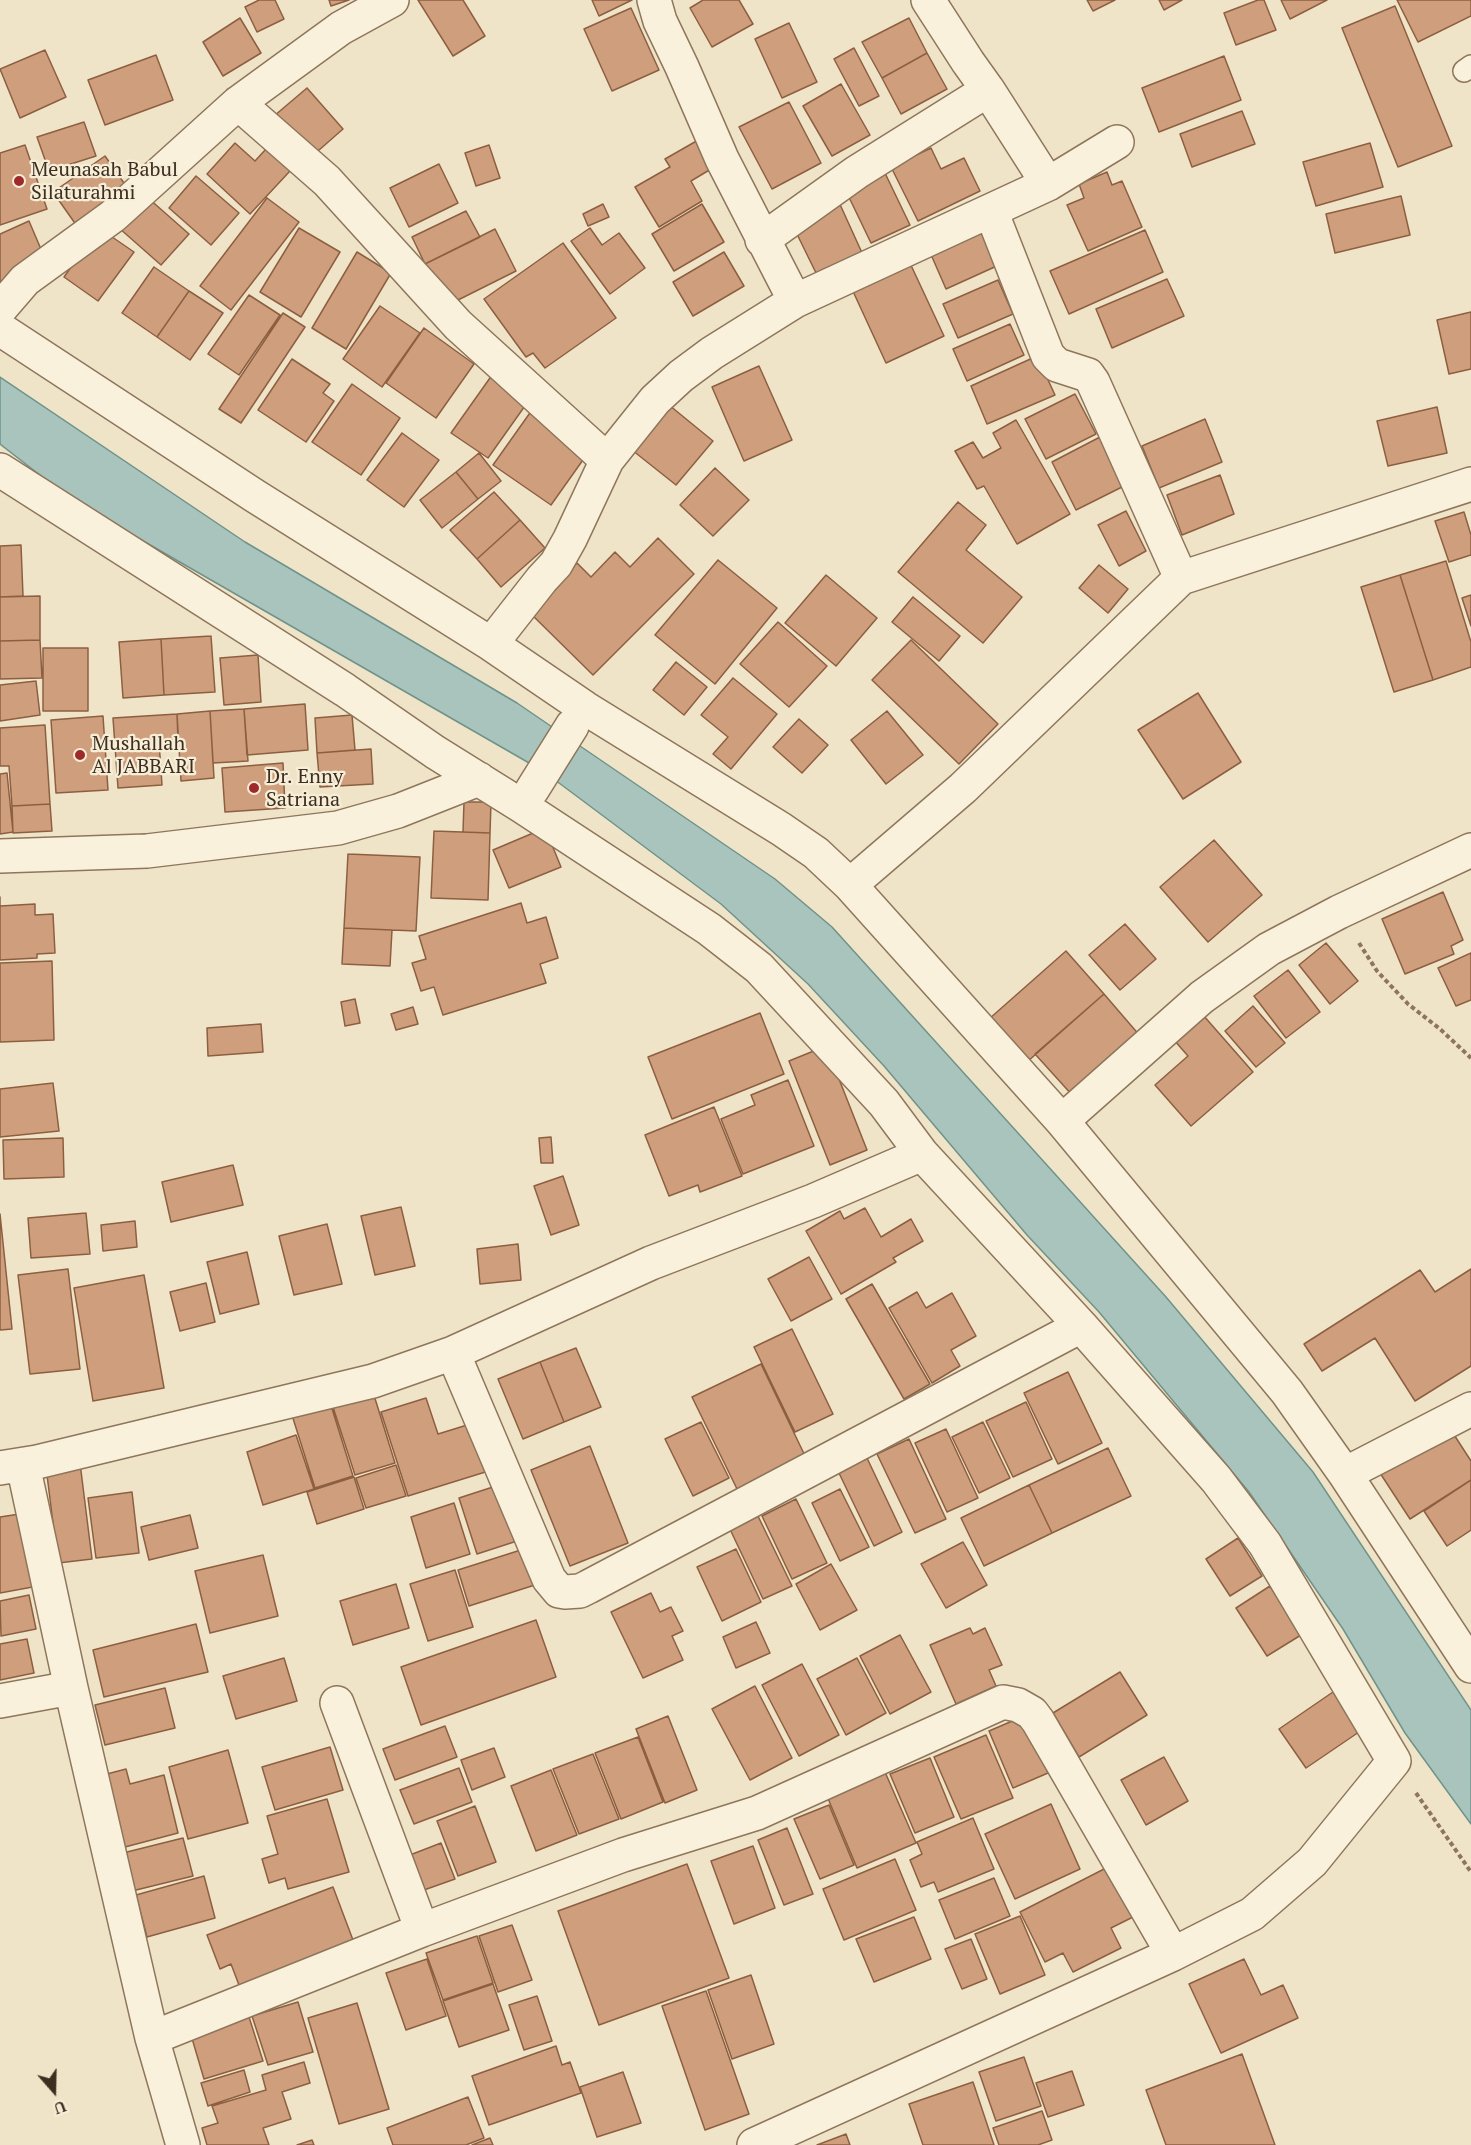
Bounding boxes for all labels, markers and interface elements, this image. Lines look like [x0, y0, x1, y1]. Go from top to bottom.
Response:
place label: Meunasah Babul Silaturahmi [31, 158, 178, 205]
marker: Meunasah Babul Silaturahmi [12, 174, 26, 188]
place label: Mushallah Al JABBARI [92, 732, 195, 779]
marker: Mushallah Al JABBARI [73, 748, 87, 762]
place label: Dr. Enny Satriana [266, 765, 343, 812]
marker: Dr. Enny Satriana [247, 781, 261, 795]
north arrow [24, 2061, 84, 2121]
text: U [51, 2096, 69, 2120]

